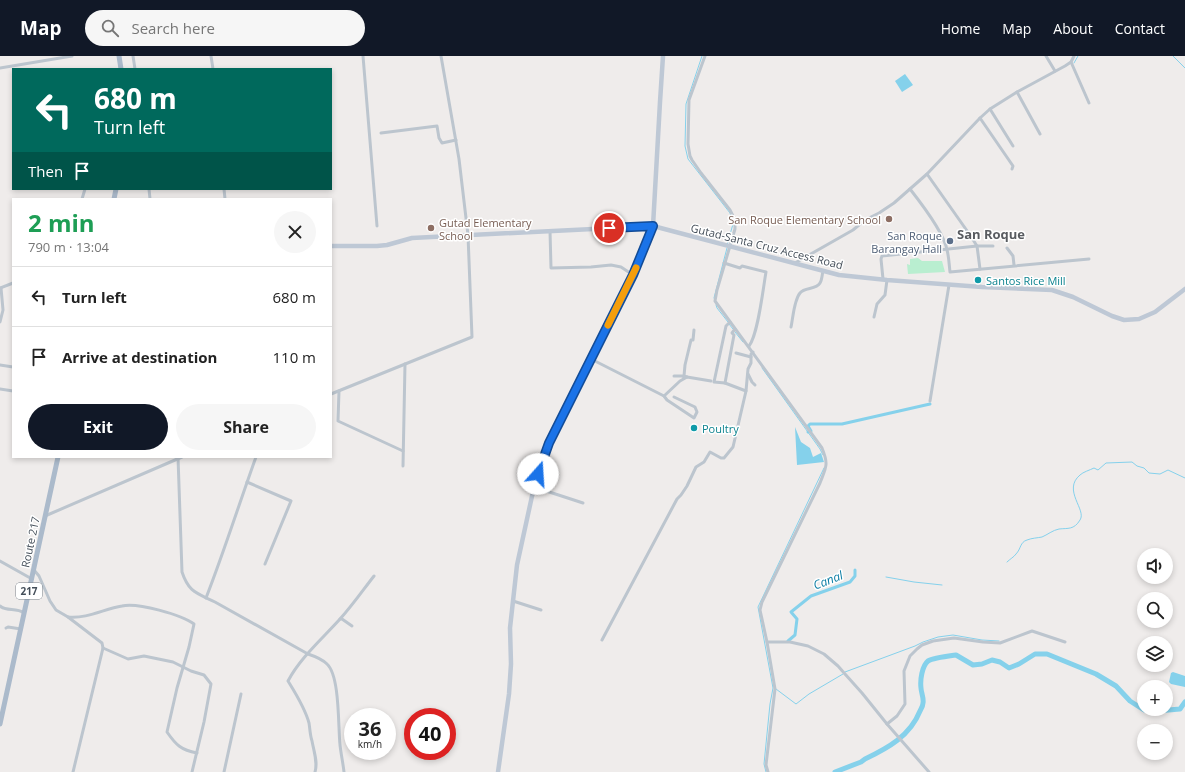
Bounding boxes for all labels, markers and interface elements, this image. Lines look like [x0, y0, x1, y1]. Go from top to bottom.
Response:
search box [85, 10, 365, 46]
text: Map [20, 15, 61, 41]
icon: search [99, 17, 121, 39]
text: Search here [131, 18, 215, 38]
text: Home [941, 19, 980, 38]
text: Map [1002, 19, 1031, 38]
text: About [1053, 19, 1093, 38]
text: Contact [1115, 19, 1165, 38]
text: 680 m [94, 79, 177, 117]
icon: left [28, 84, 80, 136]
text: Turn left [94, 115, 165, 139]
icon: arrive [71, 160, 93, 182]
text: Then [28, 161, 63, 181]
text: 2 min [28, 206, 95, 239]
button: close [274, 211, 316, 253]
pin [592, 211, 626, 245]
place label: San Roque Elementary School [728, 212, 881, 227]
marker: San Roque Elementary School [884, 214, 894, 224]
place label: Gutad Elementary School [439, 215, 532, 243]
icon: arrive [598, 217, 620, 239]
street label: Gutad-Santa Cruz Access Road [689, 220, 845, 272]
marker: Gutad Elementary School [426, 223, 436, 233]
district label: San Roque [957, 225, 1025, 243]
place label: San Roque Barangay Hall [871, 228, 942, 256]
marker: San Roque Barangay Hall [945, 236, 955, 246]
text: 790 m · 13:04 [28, 238, 109, 256]
place label: Santos Rice Mill [986, 273, 1066, 288]
marker: Santos Rice Mill [973, 275, 983, 285]
icon: left [28, 286, 50, 308]
text: Turn left [62, 287, 127, 307]
text: 680 m [272, 287, 316, 307]
icon: arrive [28, 346, 50, 368]
text: Arrive at destination [62, 347, 217, 367]
text: 110 m [272, 347, 316, 367]
button: Exit [28, 404, 168, 450]
button: Share [176, 404, 316, 450]
place label: Poultry [702, 421, 739, 436]
marker: Poultry [689, 423, 699, 433]
position arrow [517, 453, 559, 495]
street label: Route 217 [17, 515, 43, 569]
map controls [1137, 548, 1173, 760]
button: sound [1137, 548, 1173, 584]
water label: Canal [811, 566, 846, 593]
road number: 217 [16, 583, 42, 599]
button: search [1137, 592, 1173, 628]
button: layers [1137, 636, 1173, 672]
button: + [1137, 680, 1173, 716]
speed limit sign: 40 [404, 708, 456, 760]
text: 36 [359, 715, 381, 742]
button: − [1137, 724, 1173, 760]
text: km/h [358, 737, 382, 751]

